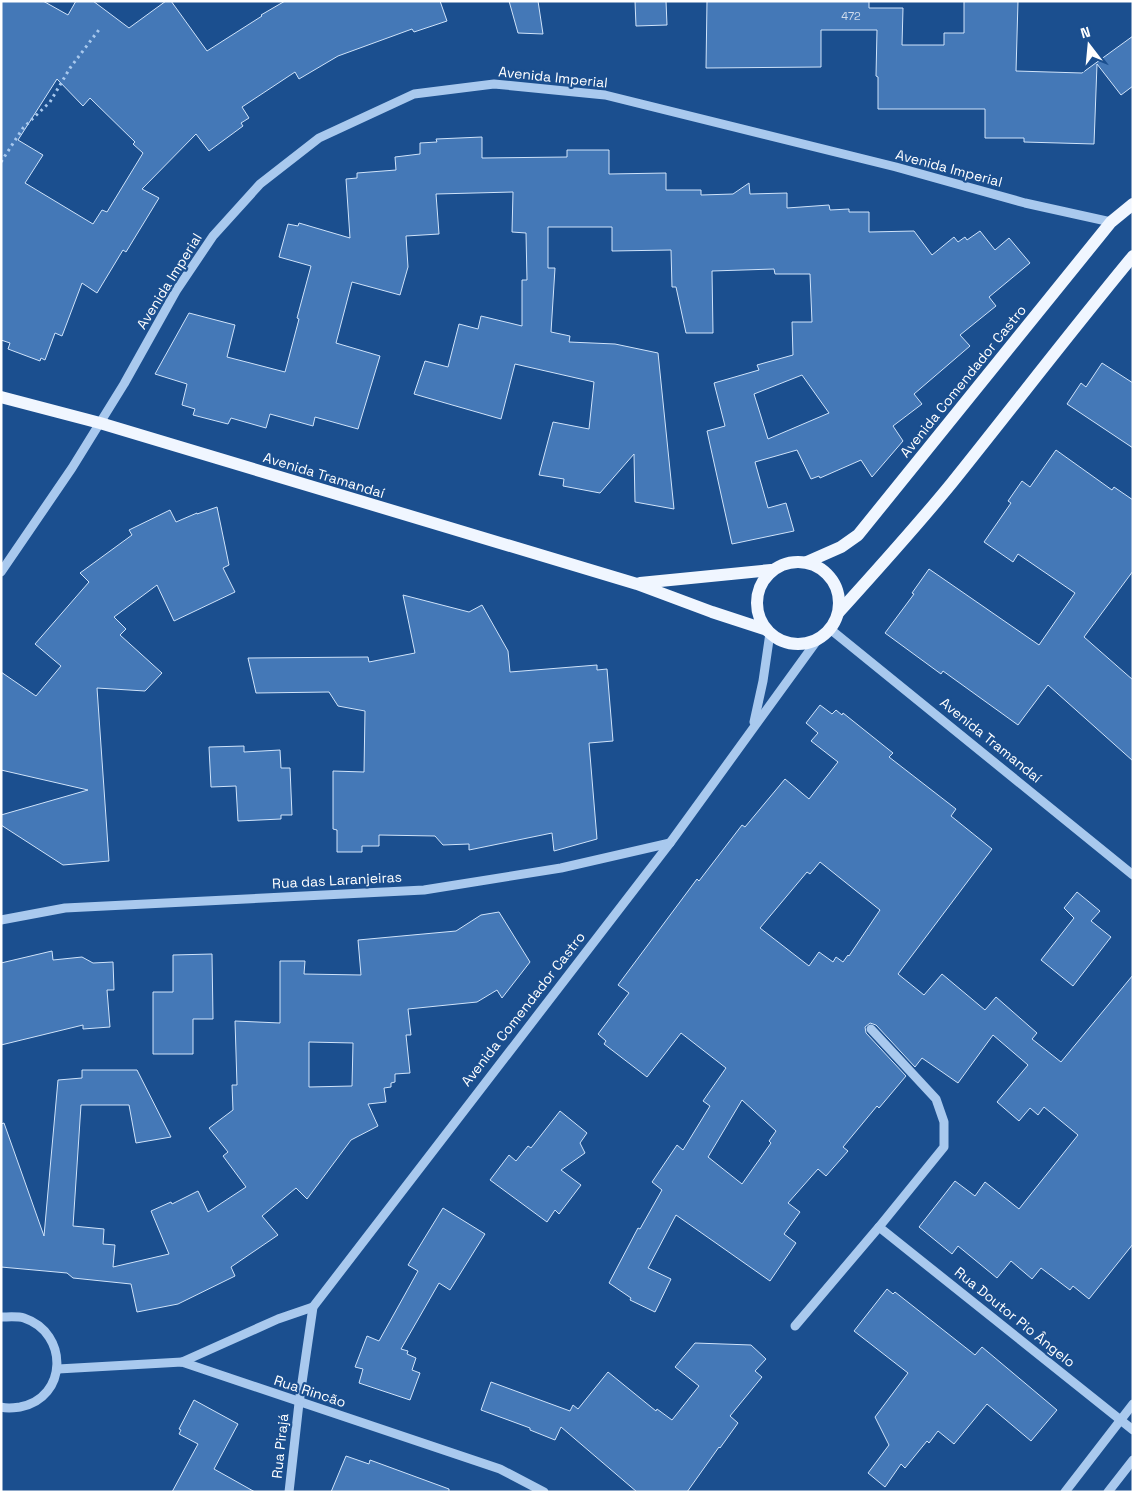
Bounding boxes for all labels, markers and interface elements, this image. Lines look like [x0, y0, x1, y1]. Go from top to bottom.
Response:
house number: 472 [841, 9, 861, 23]
north arrow [1064, 20, 1114, 70]
text: N [1078, 23, 1092, 42]
street label: Avenida Imperial [497, 62, 609, 92]
street label: Avenida Imperial [894, 145, 1004, 191]
street label: Avenida Imperial [132, 230, 206, 332]
street label: Avenida Comendador Castro [896, 301, 1030, 461]
street label: Avenida Tramandaí [261, 448, 387, 502]
street label: Avenida Tramandaí [936, 693, 1046, 787]
street label: Rua das Laranjeiras [272, 868, 402, 892]
street label: Avenida Comendador Castro [457, 928, 589, 1090]
street label: Rua Doutor Pio Ângelo [951, 1263, 1079, 1371]
street label: Rua Rincão [272, 1371, 348, 1411]
street label: Rua Pirajá [268, 1412, 292, 1480]

